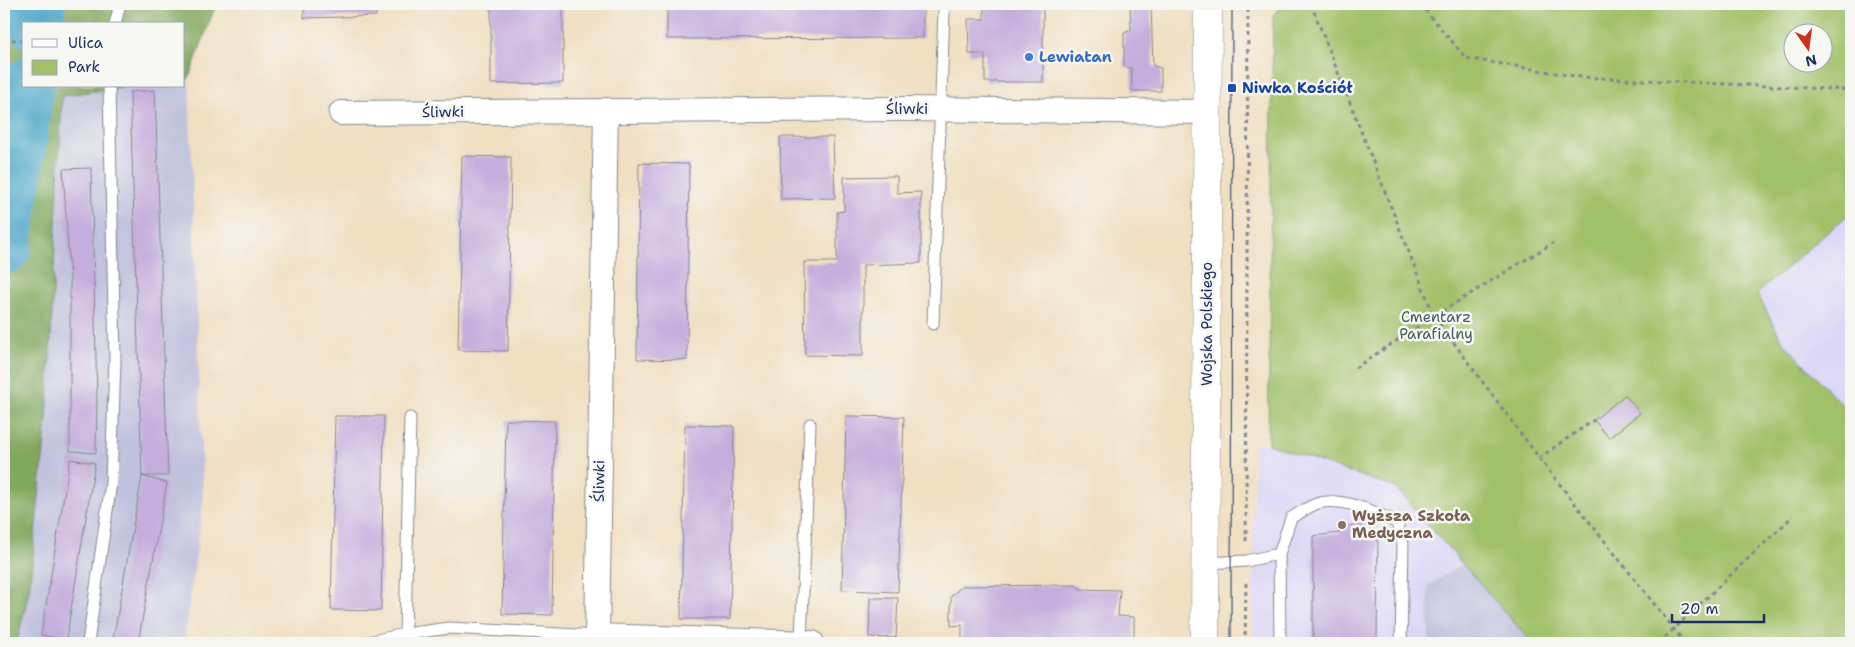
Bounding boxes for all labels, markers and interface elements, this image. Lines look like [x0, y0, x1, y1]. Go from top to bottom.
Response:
legend [22, 22, 185, 88]
north arrow [1782, 22, 1832, 72]
text: Ulica [68, 33, 104, 53]
place label: Lewiatan [1039, 47, 1112, 67]
marker: Lewiatan [1023, 51, 1035, 63]
text: N [1804, 51, 1819, 71]
text: Park [68, 57, 100, 77]
place label: Niwka Kościół [1242, 78, 1353, 98]
marker: Niwka Kościół [1226, 82, 1238, 94]
street label: Śliwki [886, 98, 928, 119]
street label: Śliwki [422, 101, 464, 122]
street label: Wojska Polskiego [1197, 262, 1217, 386]
park label: Cmentarz Parafialny [1399, 307, 1473, 344]
street label: Śliwki [588, 460, 609, 502]
place label: Wyższa Szkoła Medyczna [1352, 506, 1471, 543]
marker: Wyższa Szkoła Medyczna [1336, 519, 1348, 531]
scale bar [1672, 592, 1765, 624]
text: 20 m [1680, 599, 1719, 619]

